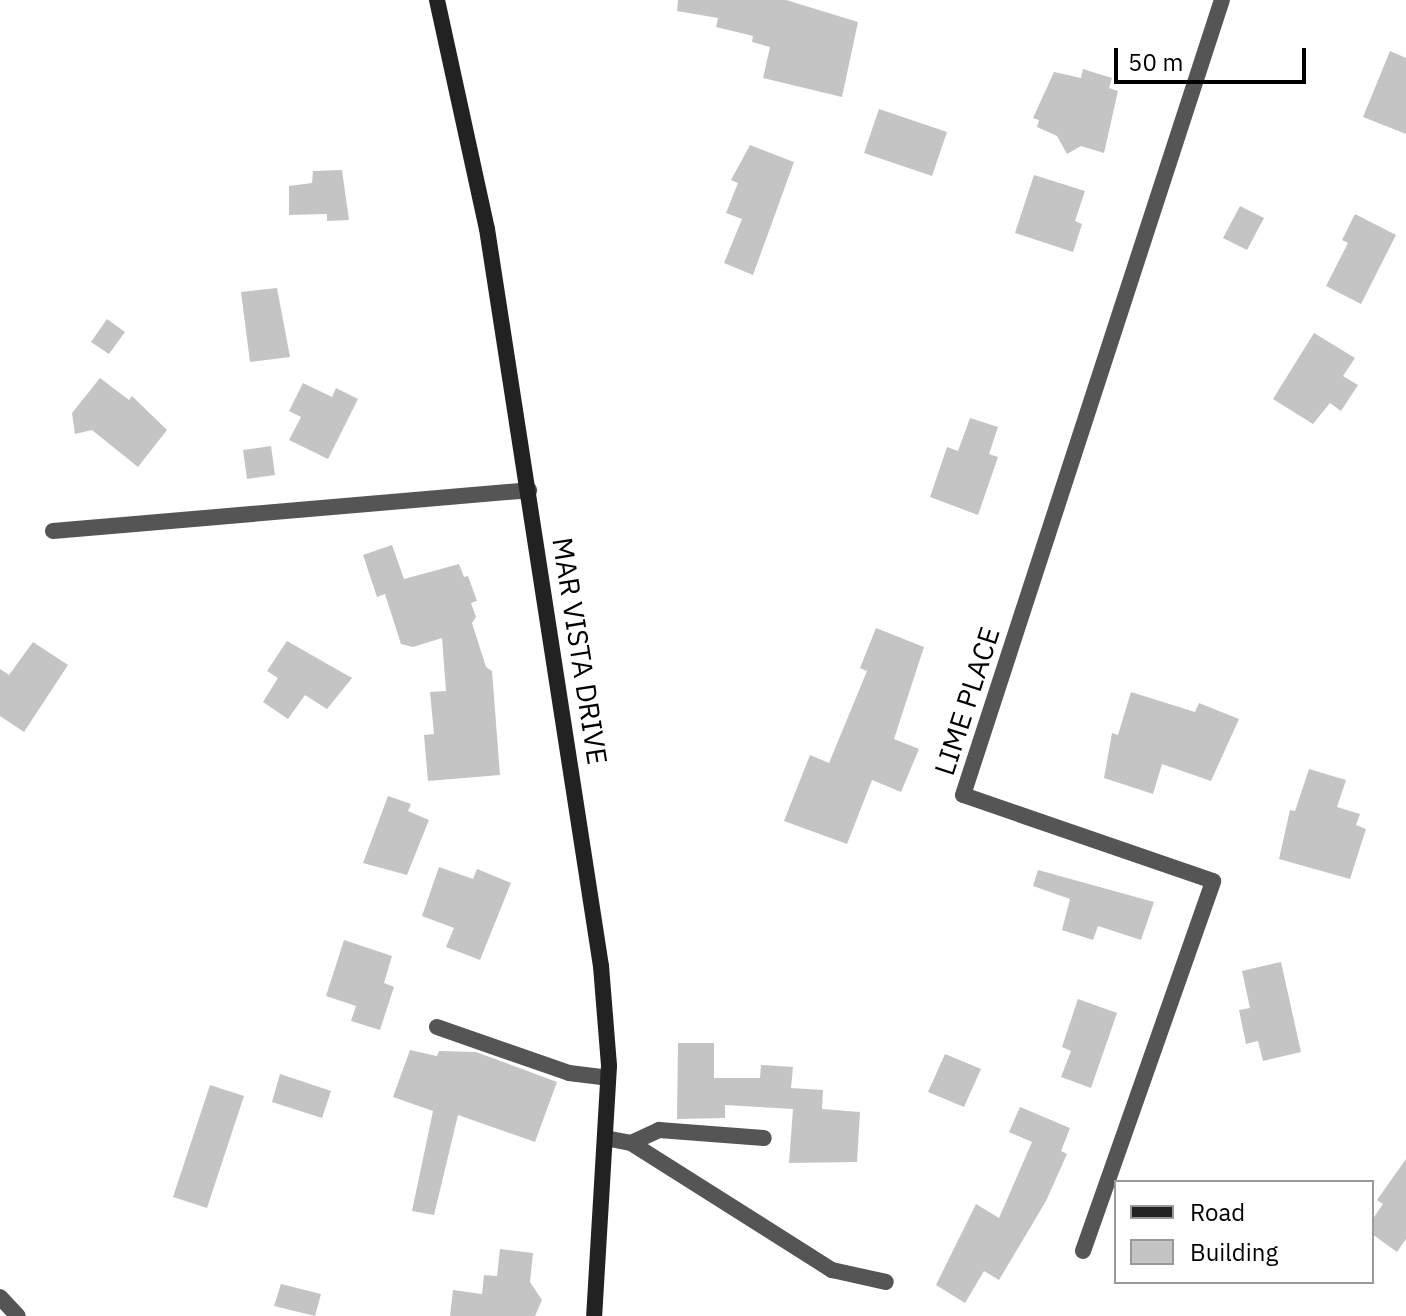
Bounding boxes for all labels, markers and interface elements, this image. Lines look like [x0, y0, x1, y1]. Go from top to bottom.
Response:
scale bar [1118, 32, 1310, 82]
text: 50 m [1128, 46, 1183, 78]
street label: MAR VISTA DRIVE [545, 535, 615, 767]
street label: LIME PLACE [927, 623, 1007, 779]
legend [1114, 1180, 1374, 1284]
text: Road [1190, 1196, 1245, 1228]
text: Building [1190, 1236, 1278, 1268]

